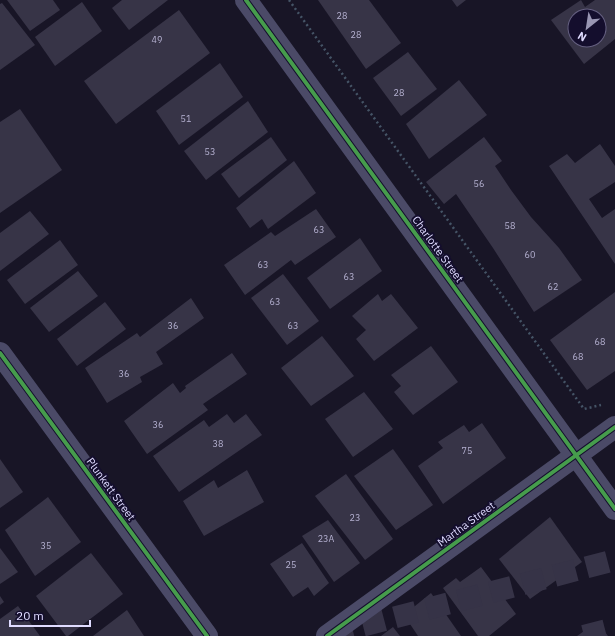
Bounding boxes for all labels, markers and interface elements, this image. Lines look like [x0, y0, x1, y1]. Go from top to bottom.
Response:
north arrow [567, 8, 607, 48]
house number: 28 [337, 10, 347, 21]
house number: 28 [351, 29, 361, 40]
text: N [575, 29, 589, 45]
house number: 49 [152, 34, 162, 45]
house number: 28 [394, 87, 404, 98]
house number: 51 [181, 113, 191, 124]
house number: 53 [205, 146, 215, 157]
house number: 56 [474, 178, 484, 189]
street label: Charlotte Street [409, 213, 467, 285]
house number: 58 [505, 220, 515, 231]
house number: 63 [314, 224, 324, 235]
house number: 60 [525, 249, 535, 260]
house number: 63 [258, 259, 268, 270]
house number: 63 [344, 271, 354, 282]
house number: 62 [548, 281, 558, 292]
house number: 63 [270, 296, 280, 307]
house number: 36 [168, 320, 178, 331]
house number: 63 [288, 320, 298, 331]
house number: 68 [595, 336, 605, 347]
house number: 68 [573, 351, 583, 362]
house number: 36 [119, 368, 129, 379]
house number: 36 [153, 419, 163, 430]
house number: 38 [213, 438, 223, 449]
house number: 75 [462, 445, 472, 456]
street label: Plunkett Street [84, 455, 139, 523]
street label: Martha Street [435, 498, 498, 550]
house number: 23 [350, 512, 360, 523]
house number: 23A [318, 533, 335, 544]
house number: 35 [41, 540, 51, 551]
house number: 25 [286, 559, 296, 570]
scale bar [10, 602, 90, 628]
text: 20 m [16, 608, 44, 623]

